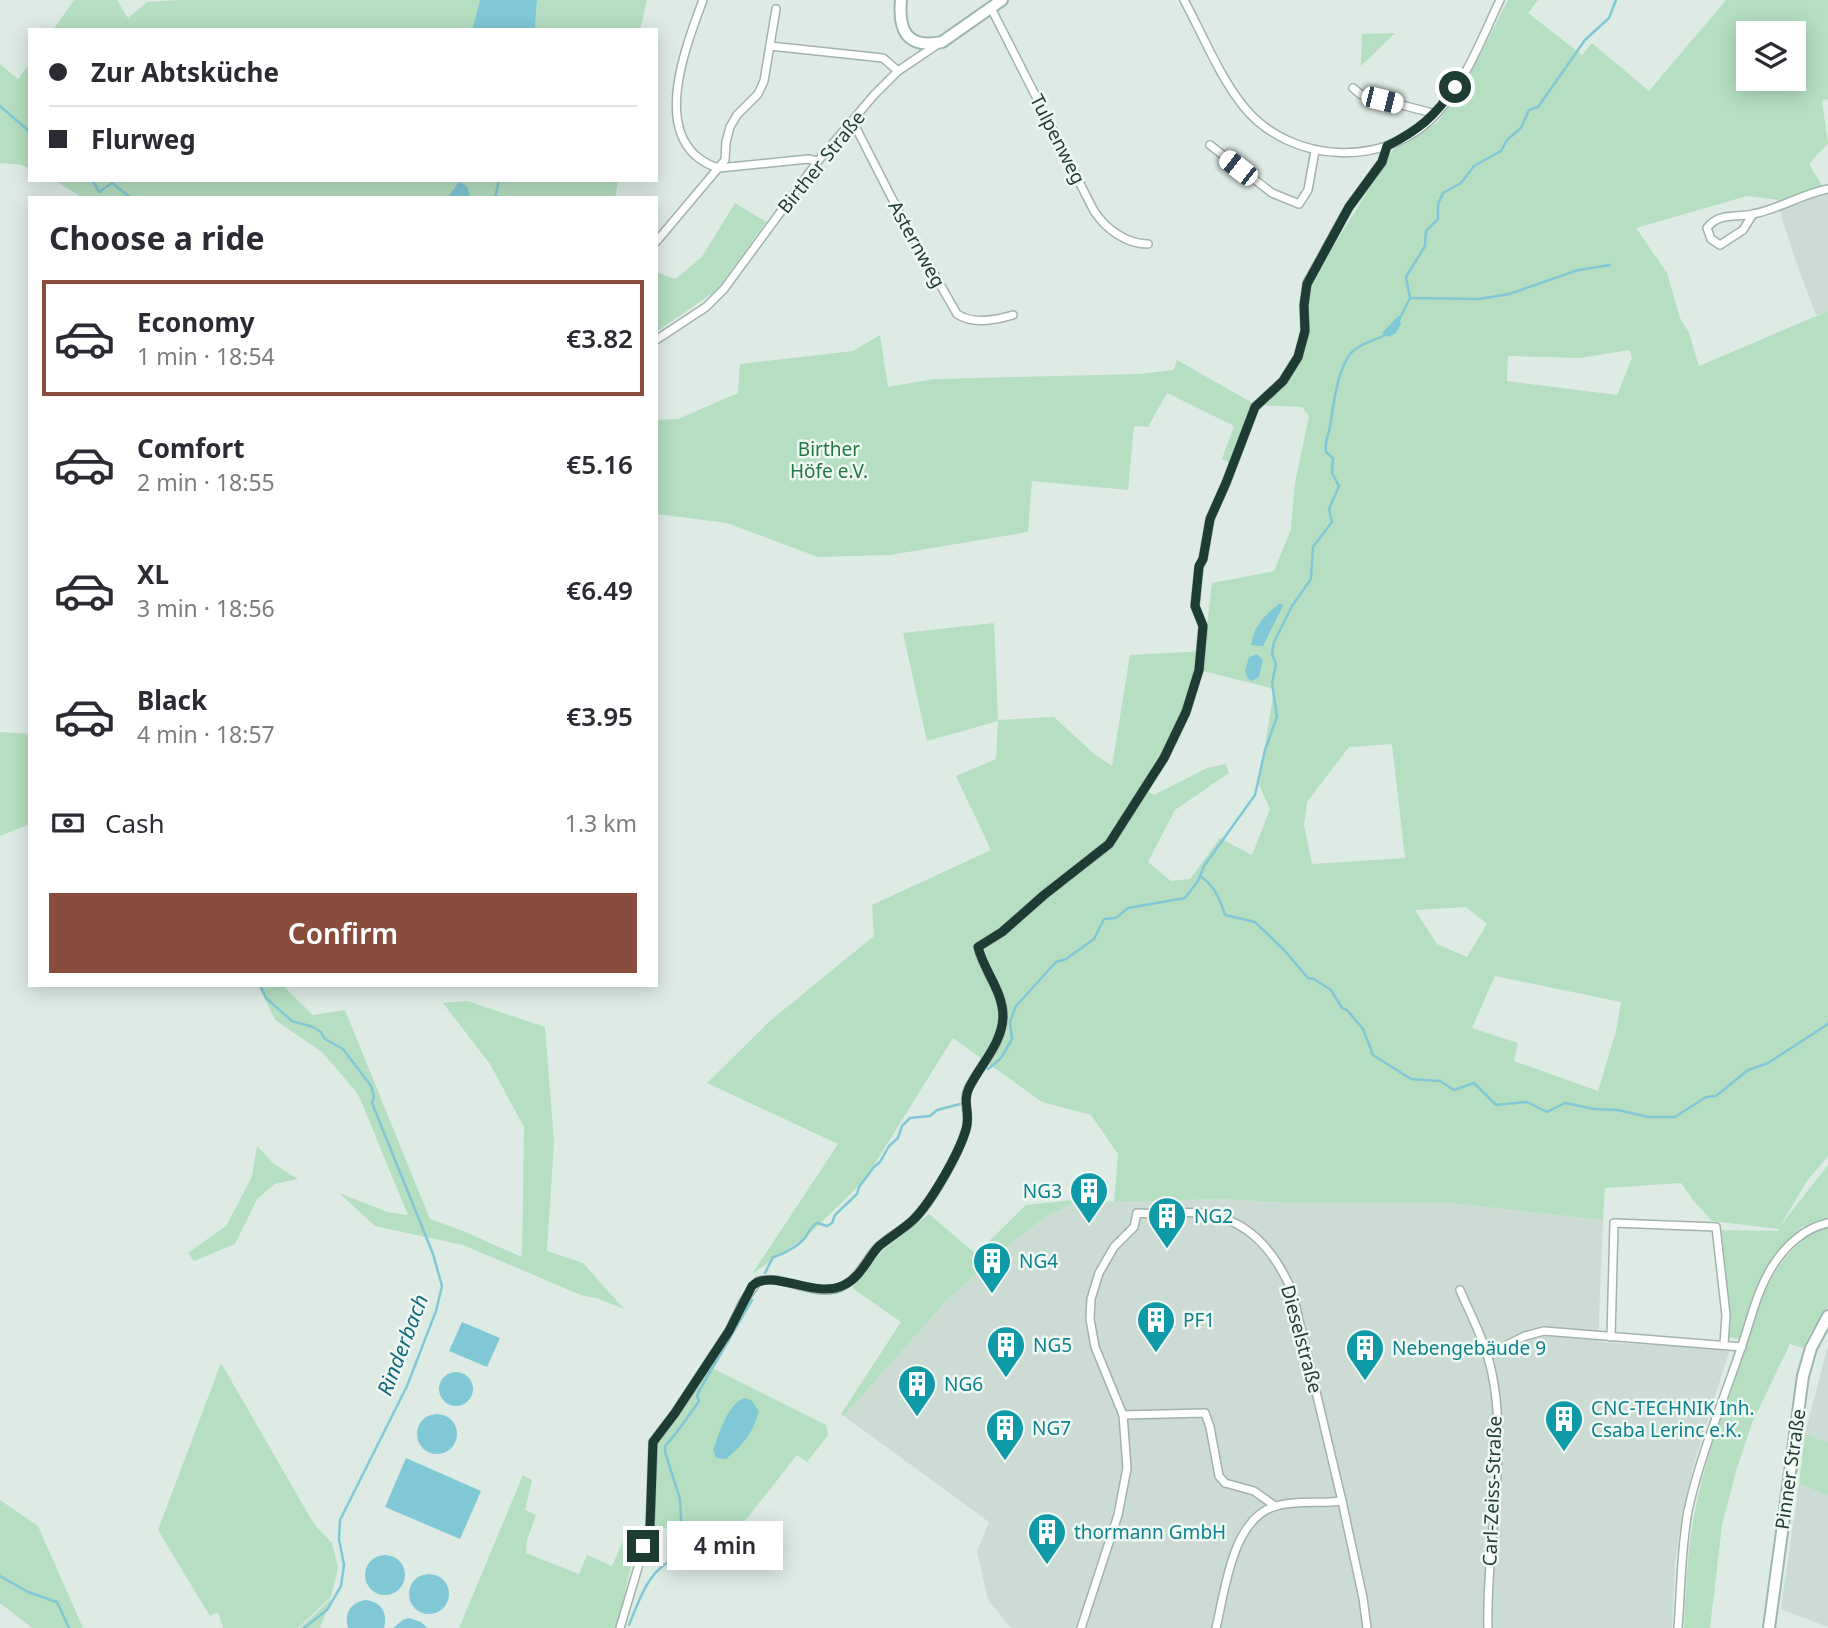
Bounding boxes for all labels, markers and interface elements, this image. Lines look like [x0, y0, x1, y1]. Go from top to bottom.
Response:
map controls [1736, 21, 1806, 91]
button: layers [1736, 21, 1806, 91]
text: Zur Abtsküche [91, 54, 279, 90]
route start [1439, 71, 1471, 103]
car [1360, 85, 1405, 115]
street label: Tulpenweg [1024, 90, 1092, 188]
street label: Birther Straße [771, 105, 871, 219]
text: Flurweg [91, 121, 196, 157]
car [1215, 147, 1262, 189]
street label: Asternweg [882, 196, 952, 292]
text: Choose a ride [49, 216, 265, 259]
text: Economy [137, 304, 255, 340]
icon: car [53, 307, 116, 370]
text: €3.82 [566, 320, 633, 356]
text: 1 min · 18:54 [137, 340, 275, 372]
text: Comfort [137, 430, 245, 466]
icon: car [53, 433, 116, 496]
park label: Birther Höfe e.V. [790, 436, 868, 484]
text: €5.16 [566, 446, 633, 482]
text: 2 min · 18:55 [137, 466, 275, 498]
text: XL [137, 556, 169, 592]
icon: car [53, 559, 116, 622]
text: €6.49 [566, 572, 633, 608]
text: 3 min · 18:56 [137, 592, 275, 624]
text: Black [137, 682, 207, 718]
icon: car [53, 685, 116, 748]
text: €3.95 [566, 698, 633, 734]
text: 4 min · 18:57 [137, 718, 275, 750]
icon: cash [49, 804, 87, 842]
text: Cash [105, 805, 165, 841]
text: 1.3 km [565, 807, 637, 839]
button: Confirm [49, 893, 637, 973]
building icon: NG3 [1068, 1170, 1110, 1225]
place label: NG3 [1023, 1178, 1062, 1204]
building icon: NG2 [1146, 1195, 1188, 1250]
place label: NG2 [1194, 1203, 1233, 1229]
building icon: NG4 [971, 1240, 1013, 1295]
place label: NG4 [1019, 1248, 1058, 1274]
street label: Dieselstraße [1275, 1282, 1329, 1396]
water label: Rinderbach [370, 1290, 434, 1399]
building icon: PF1 [1135, 1299, 1177, 1354]
place label: PF1 [1183, 1307, 1215, 1333]
building icon: NG5 [985, 1324, 1027, 1379]
building icon: Nebengebäude 9 [1344, 1327, 1386, 1382]
place label: NG5 [1033, 1332, 1072, 1358]
place label: Nebengebäude 9 [1392, 1335, 1546, 1361]
building icon: NG6 [896, 1363, 938, 1418]
place label: NG6 [944, 1371, 983, 1397]
place label: CNC-TECHNIK Inh. Csaba Lerinc e.K. [1591, 1395, 1755, 1443]
building icon: CNC-TECHNIK Inh. Csaba Lerinc e.K. [1543, 1398, 1585, 1453]
building icon: NG7 [984, 1407, 1026, 1462]
street label: Pinner Straße [1769, 1407, 1811, 1531]
place label: NG7 [1032, 1415, 1071, 1441]
street label: Carl-Zeiss-Straße [1476, 1415, 1508, 1567]
building icon: thormann GmbH [1026, 1511, 1068, 1566]
place label: thormann GmbH [1074, 1519, 1226, 1545]
callout: 4 min [668, 1522, 783, 1570]
text: 4 min [694, 1529, 756, 1561]
route end [627, 1530, 659, 1562]

